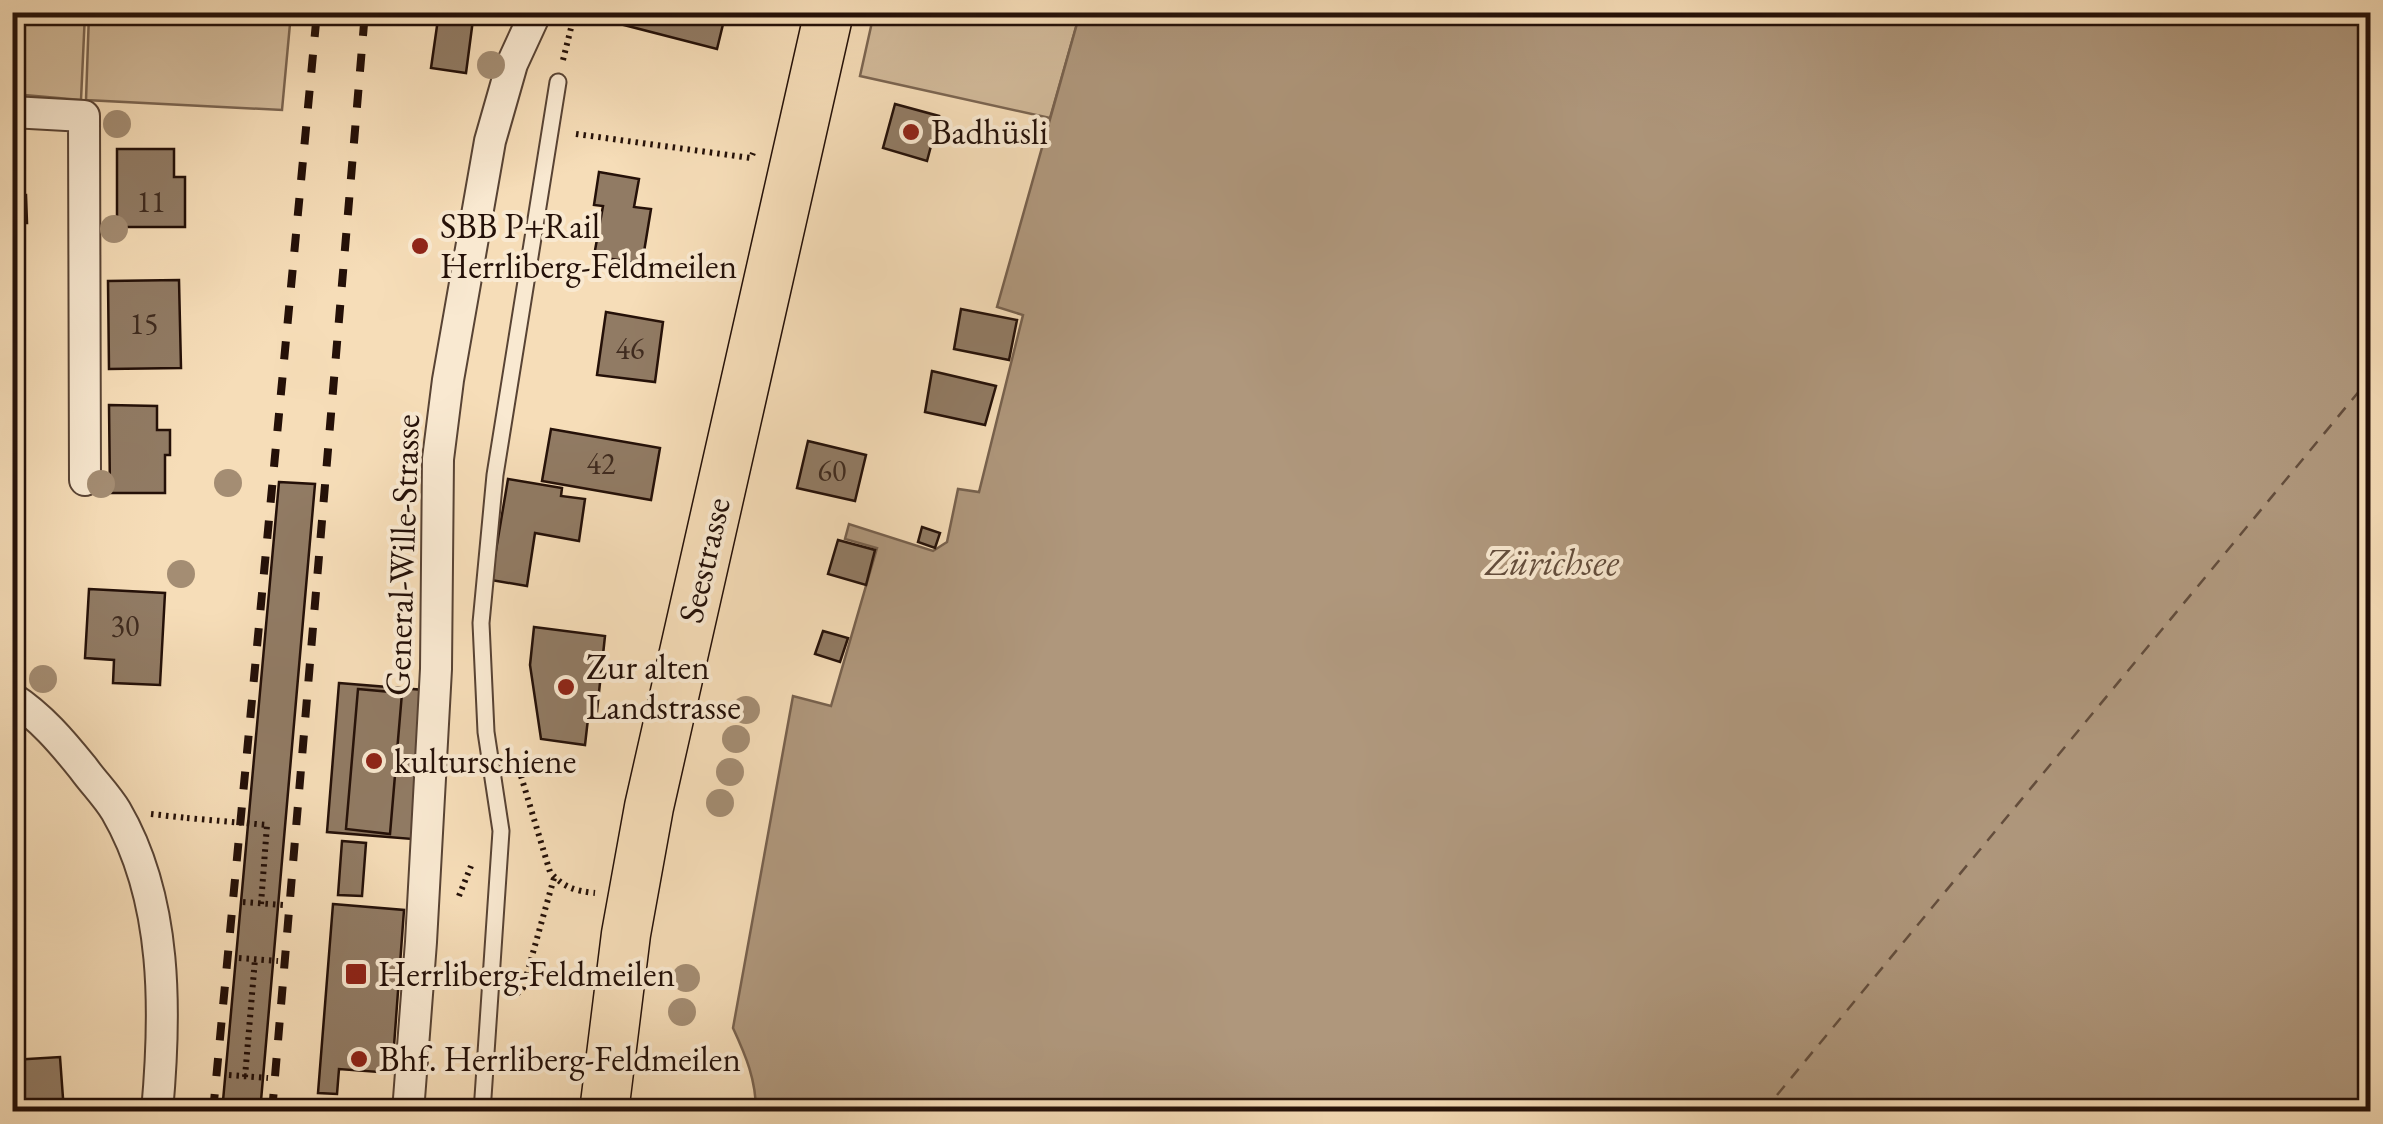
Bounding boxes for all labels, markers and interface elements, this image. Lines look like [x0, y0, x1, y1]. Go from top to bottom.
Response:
place label: Badhüsli [931, 109, 1048, 154]
marker: Badhüsli [900, 121, 922, 143]
house number: 11 [137, 182, 165, 221]
place label: SBB P+Rail Herrliberg-Feldmeilen [440, 203, 737, 288]
marker: SBB P+Rail Herrliberg-Feldmeilen [409, 235, 431, 257]
house number: 15 [130, 304, 158, 343]
house number: 46 [616, 329, 644, 368]
street label: General-Wille-Strasse [374, 413, 429, 697]
house number: 42 [587, 444, 616, 483]
house number: 60 [818, 451, 846, 490]
street label: Seestrasse [667, 493, 740, 627]
water label: Zürichsee [1484, 537, 1620, 586]
house number: 30 [111, 606, 139, 645]
place label: Zur alten Landstrasse [586, 644, 741, 729]
marker: Zur alten Landstrasse [555, 676, 577, 698]
place label: kulturschiene [394, 738, 576, 783]
marker: kulturschiene [363, 750, 385, 772]
place label: Herrliberg-Feldmeilen [378, 951, 675, 996]
marker: Herrliberg-Feldmeilen [343, 961, 369, 987]
place label: Bhf. Herrliberg-Feldmeilen [379, 1036, 741, 1081]
marker: Bhf. Herrliberg-Feldmeilen [348, 1048, 370, 1070]

